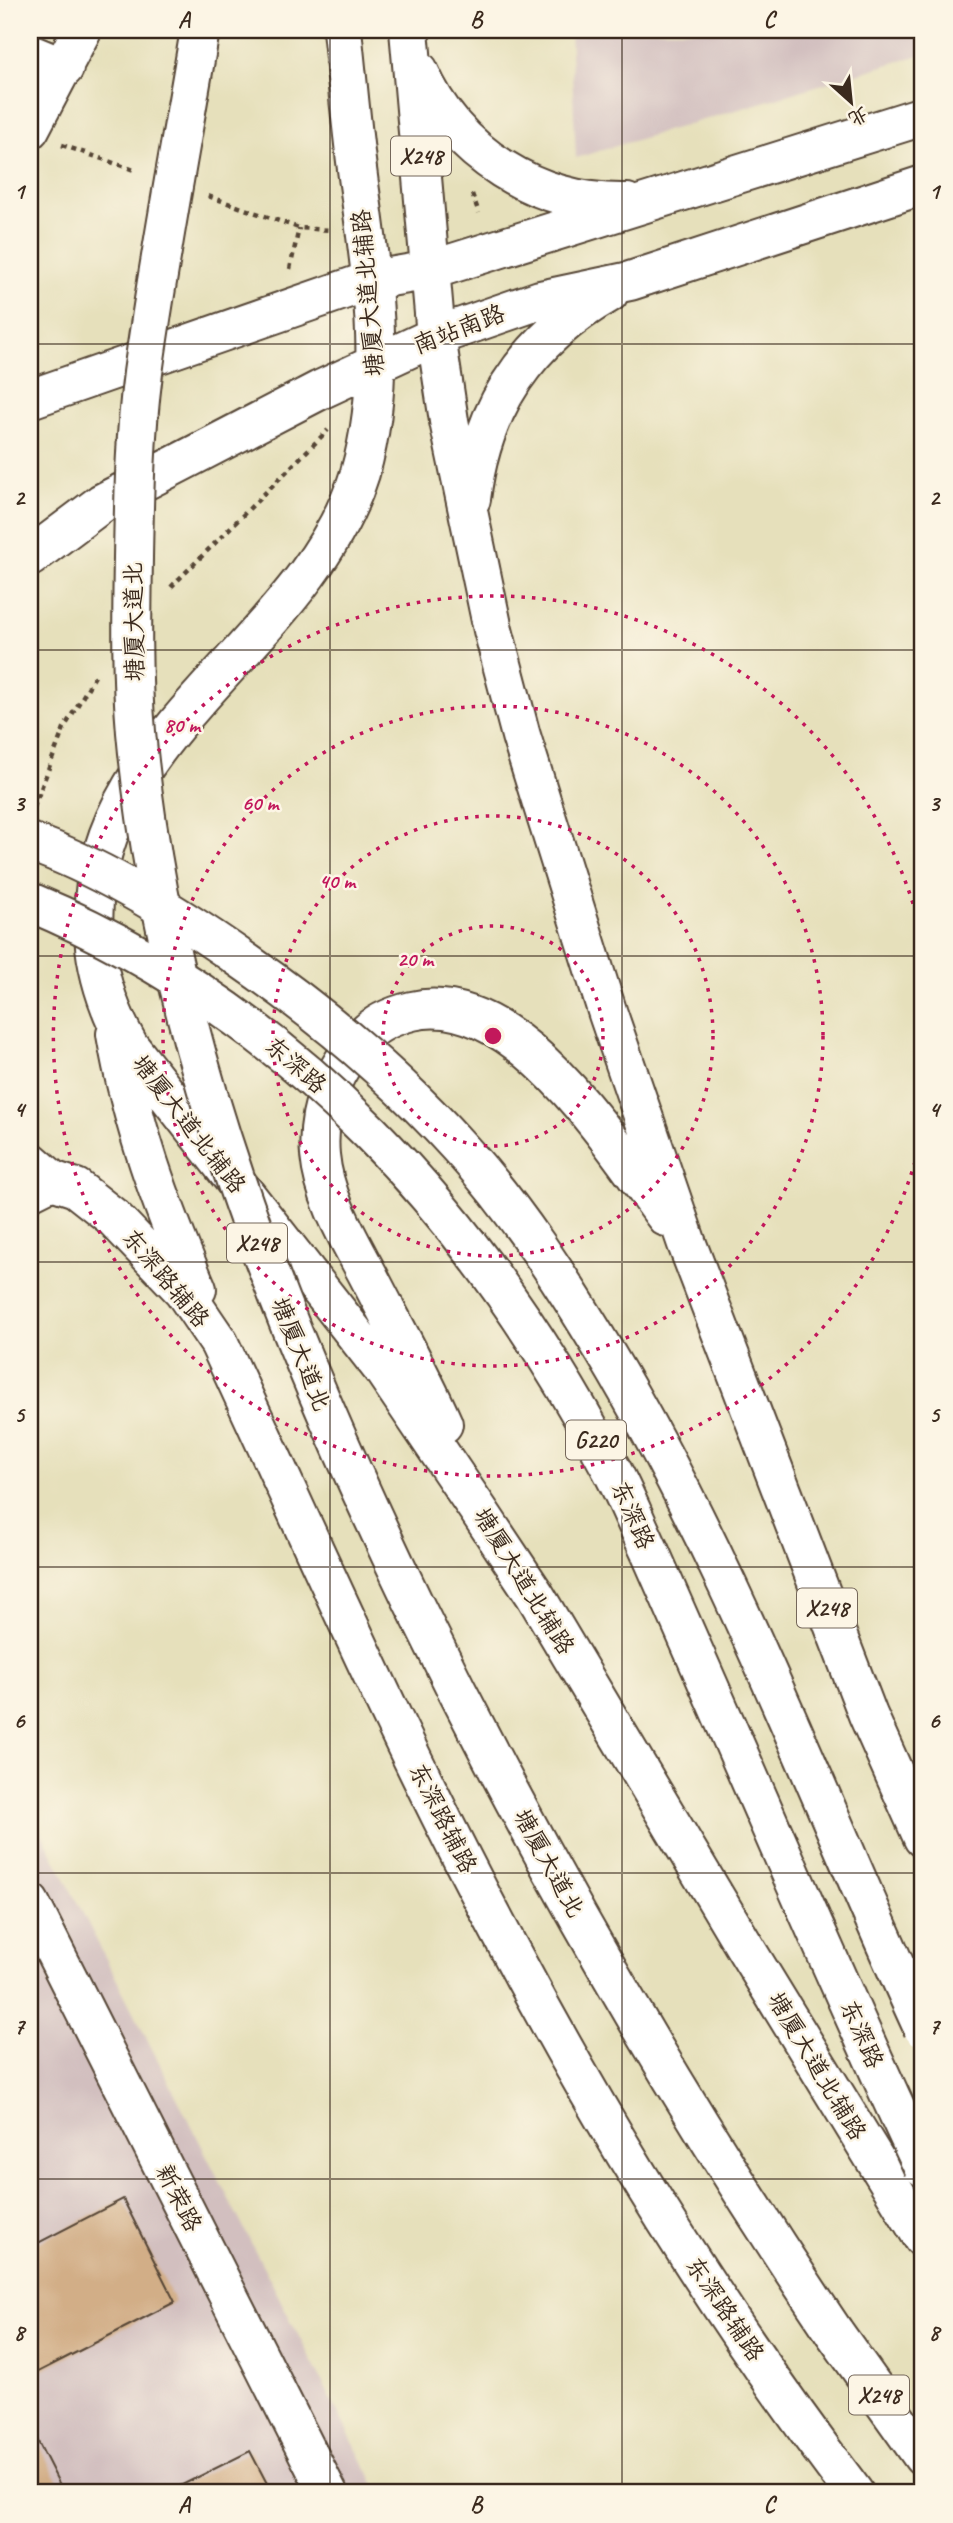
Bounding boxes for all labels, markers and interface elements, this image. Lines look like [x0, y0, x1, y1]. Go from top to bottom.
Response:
text: A [178, 5, 192, 34]
text: B [470, 5, 484, 34]
text: C [764, 5, 778, 34]
north arrow [816, 66, 886, 136]
text: 北 [844, 101, 872, 131]
road number: X248 [391, 136, 451, 176]
text: 1 [14, 177, 27, 206]
text: 1 [929, 177, 942, 206]
street label: 塘厦大道北辅路 [346, 208, 390, 378]
street label: 南站南路 [409, 298, 509, 360]
text: 2 [14, 483, 27, 512]
text: 2 [929, 483, 942, 512]
street label: 塘厦大道北 [118, 562, 150, 682]
text: 80 m [164, 712, 202, 738]
text: 3 [14, 789, 27, 818]
text: 3 [929, 789, 942, 818]
text: 60 m [242, 790, 280, 816]
text: 40 m [319, 868, 357, 894]
text: 20 m [397, 946, 435, 972]
centre of rings [481, 1024, 505, 1048]
street label: 东深路 [259, 1030, 333, 1100]
street label: 塘厦大道北辅路 [125, 1049, 253, 1199]
text: 4 [14, 1095, 27, 1124]
text: 4 [929, 1095, 942, 1124]
street label: 东深路辅路 [116, 1222, 216, 1334]
road number: X248 [227, 1224, 287, 1262]
street label: 塘厦大道北 [265, 1293, 337, 1415]
text: 5 [14, 1400, 26, 1429]
text: 5 [929, 1400, 941, 1429]
road number: G220 [566, 1420, 626, 1460]
street label: 东深路 [605, 1476, 661, 1554]
street label: 塘厦大道北辅路 [467, 1502, 581, 1660]
road number: X248 [797, 1588, 857, 1628]
text: 6 [14, 1706, 27, 1735]
text: 6 [929, 1706, 942, 1735]
street label: 东深路辅路 [402, 1758, 484, 1878]
street label: 塘厦大道北 [507, 1803, 591, 1923]
street label: 塘厦大道北辅路 [761, 1986, 873, 2146]
street label: 东深路 [834, 1995, 890, 2073]
text: 7 [14, 2012, 27, 2041]
text: 7 [929, 2012, 942, 2041]
street label: 新荣路 [149, 2159, 209, 2237]
street label: 东深路辅路 [679, 2251, 771, 2367]
text: 8 [14, 2318, 27, 2347]
text: 8 [929, 2318, 942, 2347]
road number: X248 [849, 2376, 909, 2414]
text: A [178, 2490, 192, 2519]
text: B [470, 2490, 484, 2519]
text: C [764, 2490, 778, 2519]

